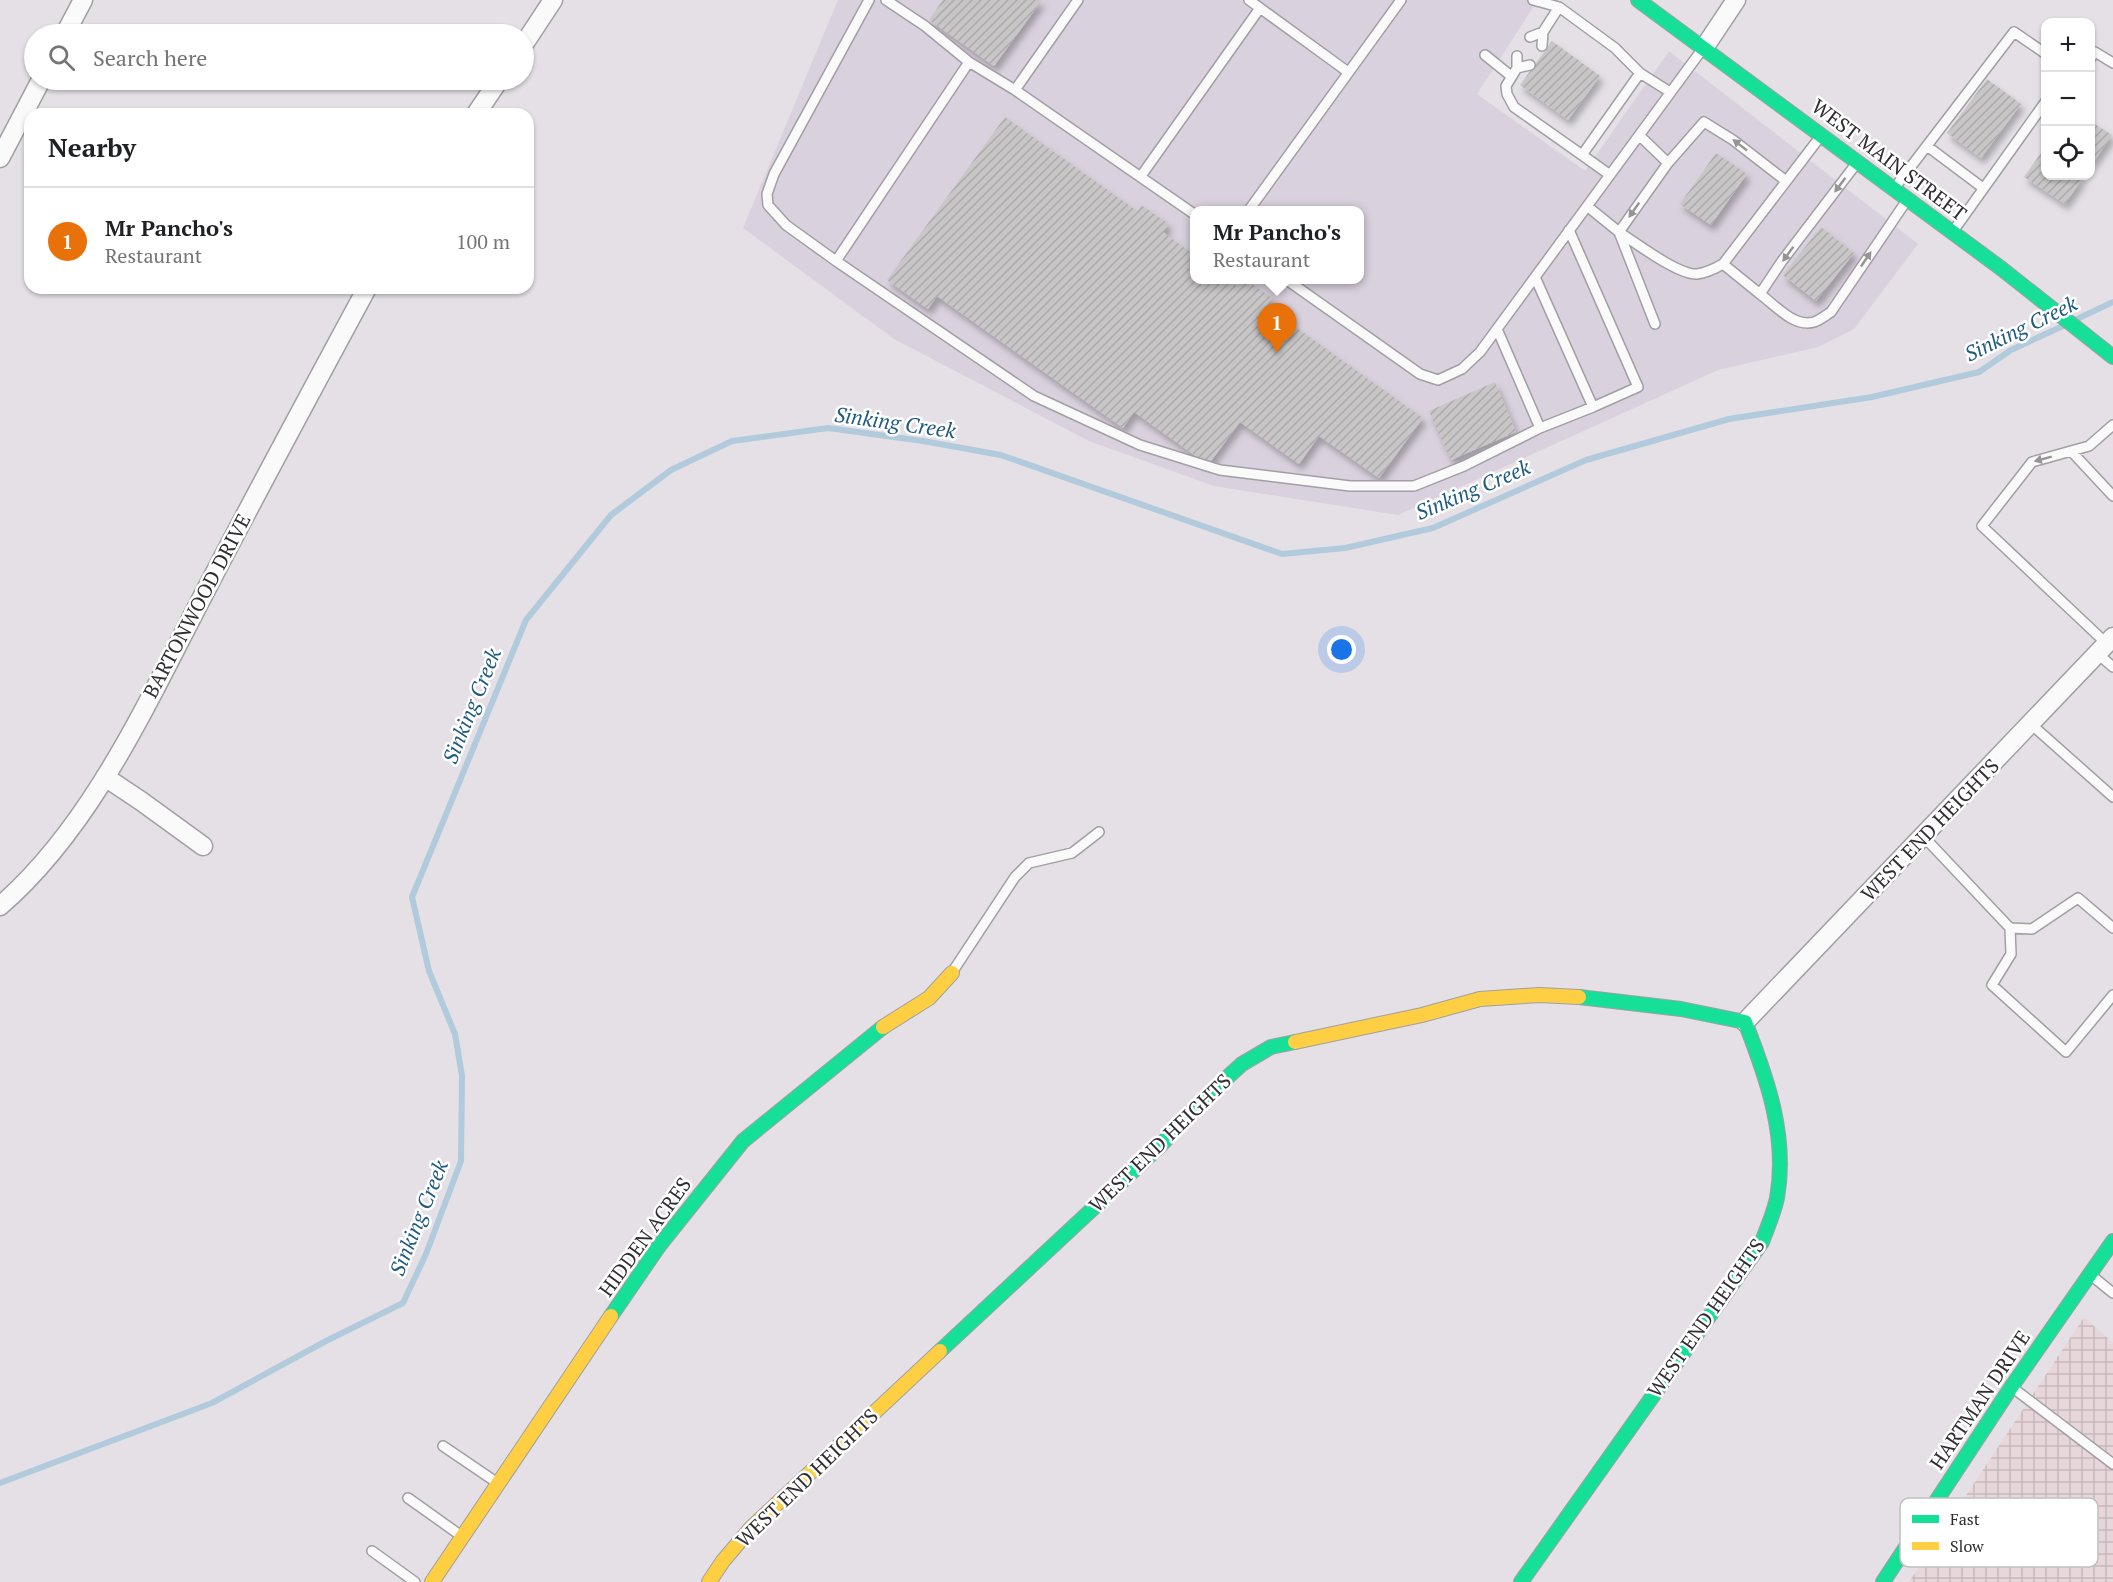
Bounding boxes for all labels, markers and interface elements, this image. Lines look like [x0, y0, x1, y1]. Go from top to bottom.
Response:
map controls [2041, 18, 2095, 180]
button: + [2041, 18, 2095, 72]
search box [24, 24, 534, 90]
icon: search [45, 41, 78, 74]
text: Search here [93, 43, 207, 72]
button: − [2041, 72, 2095, 126]
street label: WEST MAIN STREET [1806, 92, 1972, 227]
button: locate [2041, 126, 2095, 180]
text: Nearby [48, 130, 136, 164]
one-way arrow [1732, 139, 1748, 151]
one-way arrow [1834, 176, 1846, 192]
one-way arrow [1628, 202, 1640, 218]
popup [1190, 206, 1364, 284]
text: Mr Pancho's [105, 213, 233, 242]
text: Mr Pancho's [1213, 217, 1341, 246]
text: 1 [62, 228, 73, 255]
text: 100 m [456, 228, 510, 255]
text: Restaurant [105, 242, 202, 269]
text: Restaurant [1213, 246, 1310, 273]
one-way arrow [1782, 246, 1794, 261]
one-way arrow [1861, 251, 1872, 267]
water label: Sinking Creek [1960, 288, 2082, 367]
pin: 1 [1258, 304, 1296, 353]
water label: Sinking Creek [833, 400, 958, 444]
water label: Sinking Creek [1411, 452, 1535, 526]
one-way arrow [2034, 455, 2052, 464]
street label: BARTONWOOD DRIVE [137, 509, 257, 703]
your location [1327, 635, 1356, 664]
water label: Sinking Creek [435, 643, 507, 767]
street label: WEST END HEIGHTS [1855, 753, 2005, 907]
street label: WEST END HEIGHTS [1083, 1068, 1237, 1218]
water label: Sinking Creek [382, 1155, 454, 1279]
street label: HIDDEN ACRES [592, 1172, 697, 1302]
street label: WEST END HEIGHTS [1641, 1233, 1771, 1403]
street label: HARTMAN DRIVE [1923, 1325, 2036, 1474]
street label: WEST END HEIGHTS [730, 1403, 884, 1553]
legend [1900, 1498, 2098, 1567]
text: Fast [1950, 1508, 1980, 1530]
text: Slow [1950, 1535, 1984, 1557]

